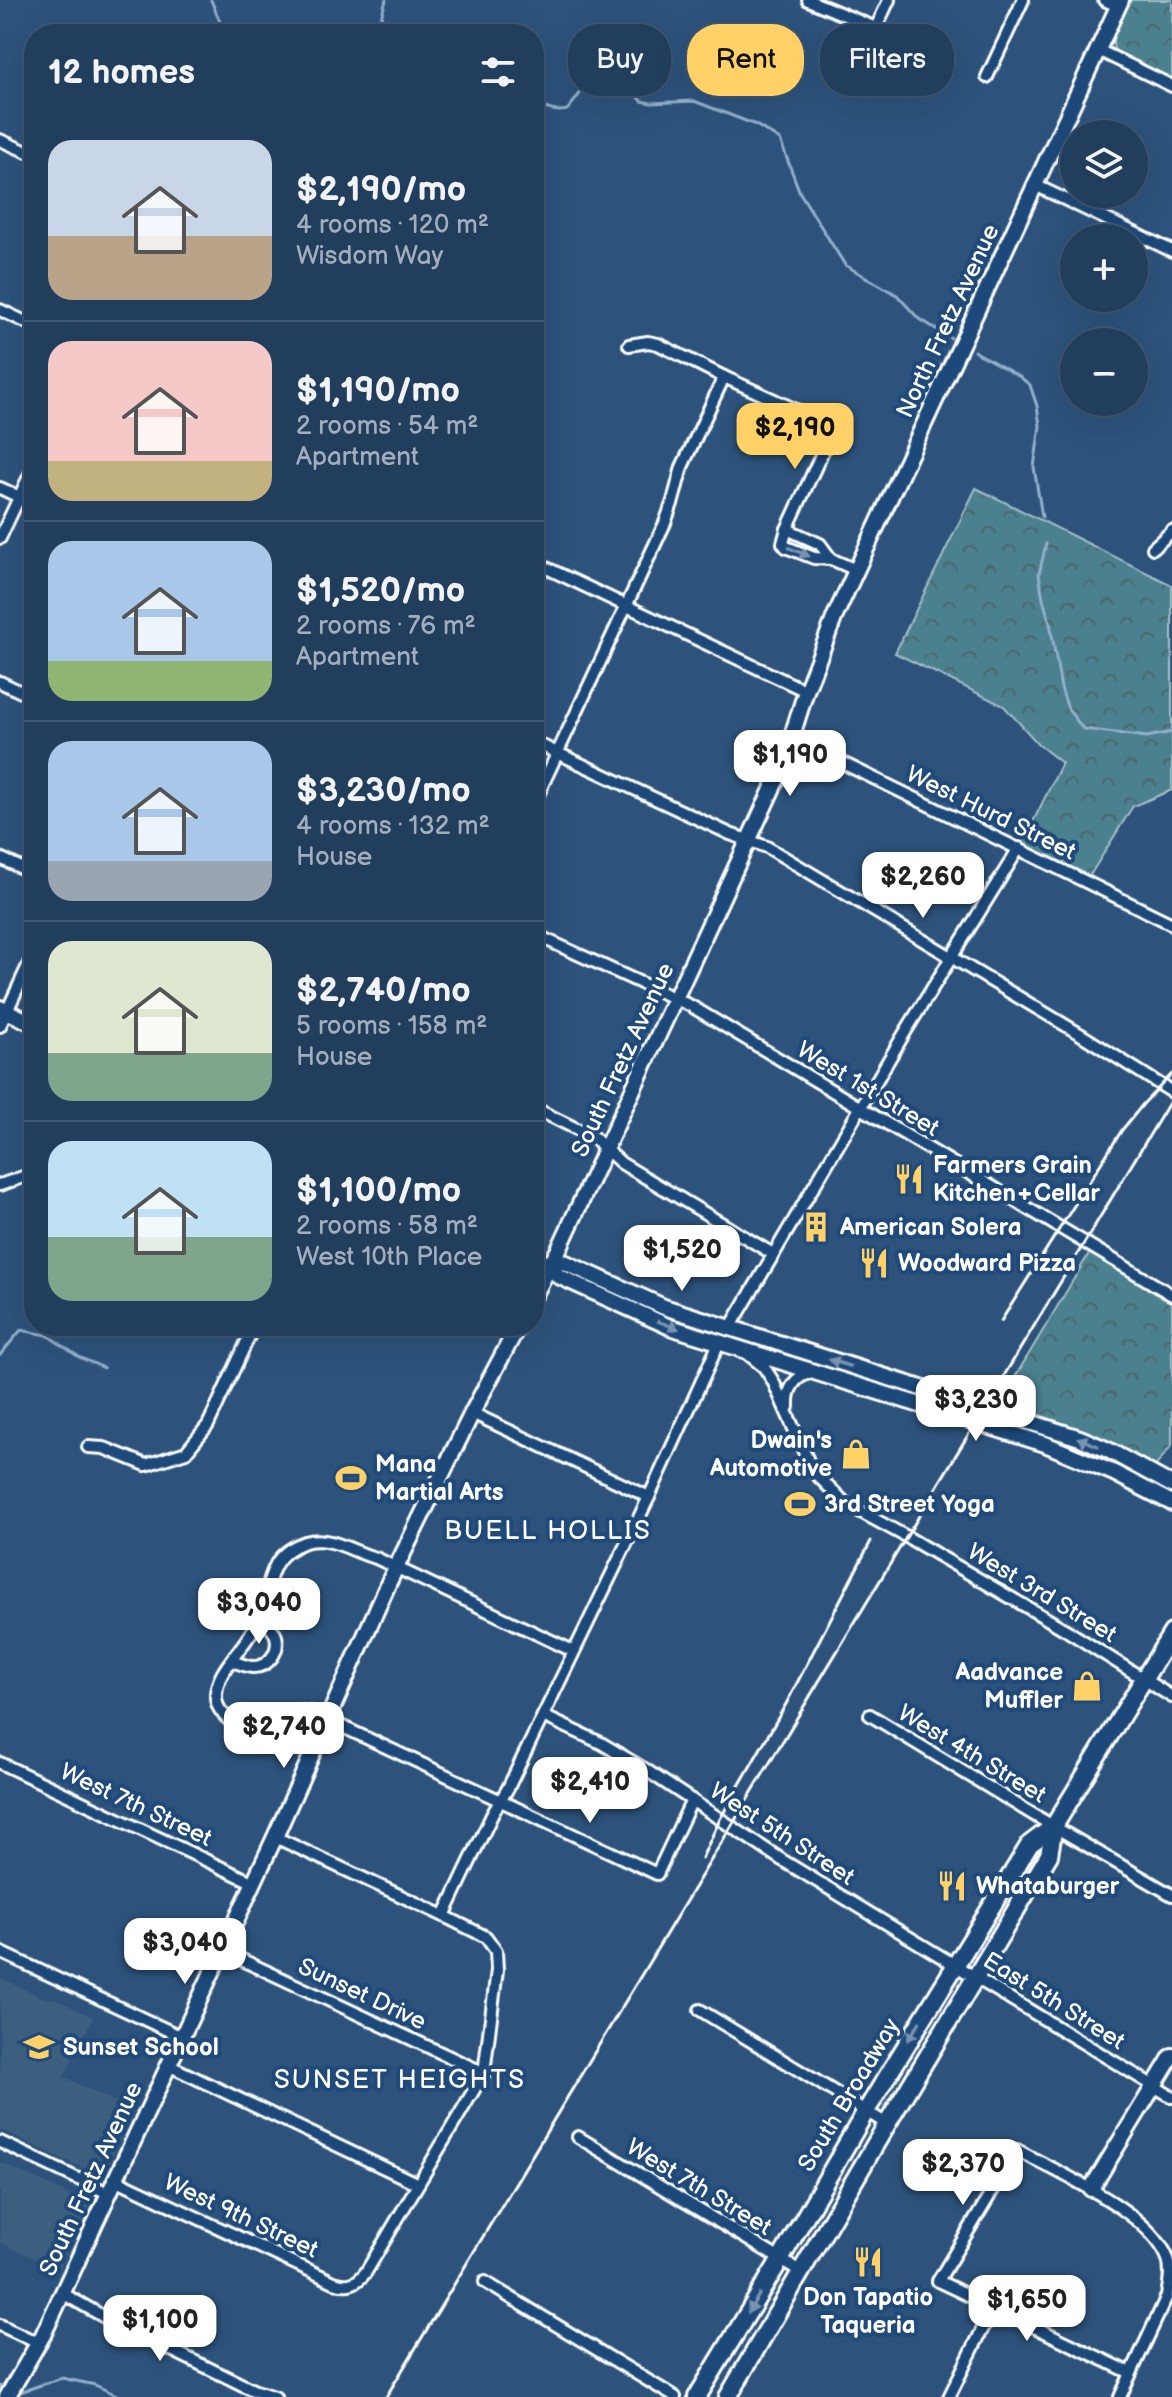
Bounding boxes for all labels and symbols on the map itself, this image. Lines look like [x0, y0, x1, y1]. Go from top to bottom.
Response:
street label: North Fretz Avenue [890, 220, 1006, 422]
pin: $2,190 [730, 403, 860, 471]
one-way arrow [787, 545, 810, 558]
pin: $1,190 [725, 730, 855, 798]
street label: West Hurd Street [901, 759, 1081, 867]
pin: $2,260 [858, 852, 988, 920]
street label: South Fretz Avenue [565, 958, 681, 1162]
street label: West 1st Street [792, 1035, 945, 1143]
place label: Farmers Grain Kitchen+Cellar [933, 1151, 1101, 1208]
restaurant icon: Farmers Grain Kitchen+Cellar [892, 1162, 926, 1196]
building icon: American Solera [799, 1210, 833, 1244]
place label: American Solera [839, 1213, 1022, 1242]
pin: $1,520 [617, 1225, 747, 1293]
restaurant icon: Woodward Pizza [857, 1246, 891, 1280]
place label: Woodward Pizza [898, 1249, 1076, 1278]
one-way arrow [656, 1319, 680, 1332]
one-way arrow [828, 1356, 852, 1368]
pin: $3,230 [911, 1375, 1041, 1443]
place label: Dwain's Automotive [709, 1426, 832, 1483]
one-way arrow [1076, 1435, 1100, 1448]
shop icon: Dwain's Automotive [839, 1437, 873, 1471]
place label: Mana Martial Arts [375, 1450, 504, 1507]
sports icon: Mana Martial Arts [334, 1461, 368, 1495]
sports icon: 3rd Street Yoga [783, 1487, 817, 1521]
place label: 3rd Street Yoga [824, 1490, 995, 1519]
district label: BUELL HOLLIS [444, 1516, 652, 1547]
street label: West 3rd Street [962, 1537, 1122, 1649]
pin: $3,040 [194, 1578, 324, 1646]
place label: Aadvance Muffler [955, 1658, 1063, 1715]
shop icon: Aadvance Muffler [1070, 1669, 1104, 1703]
street label: West 4th Street [893, 1698, 1052, 1810]
pin: $2,740 [219, 1702, 349, 1770]
street label: West 7th Street [55, 1757, 217, 1853]
pin: $2,410 [525, 1757, 655, 1825]
street label: West 5th Street [704, 1776, 860, 1892]
restaurant icon: Whataburger [935, 1869, 969, 1903]
place label: Whataburger [976, 1872, 1120, 1901]
pin: $3,040 [120, 1918, 250, 1986]
street label: East 5th Street [978, 1946, 1131, 2056]
street label: Sunset Drive [293, 1952, 431, 2036]
street label: South Broadway [792, 2013, 906, 2177]
one-way arrow [908, 2020, 922, 2042]
school or university icon: Sunset School [22, 2030, 56, 2064]
place label: Sunset School [63, 2033, 219, 2062]
district label: SUNSET HEIGHTS [274, 2065, 526, 2096]
street label: South Fretz Avenue [33, 2077, 149, 2281]
street label: West 7th Street [621, 2132, 777, 2242]
pin: $2,370 [898, 2139, 1028, 2207]
street label: West 9th Street [159, 2168, 323, 2265]
restaurant icon: Don Tapatio Taqueria [851, 2245, 885, 2279]
pin: $1,650 [962, 2275, 1092, 2343]
place label: Don Tapatio Taqueria [803, 2283, 933, 2340]
one-way arrow [747, 2292, 761, 2314]
pin: $1,100 [95, 2295, 225, 2363]

